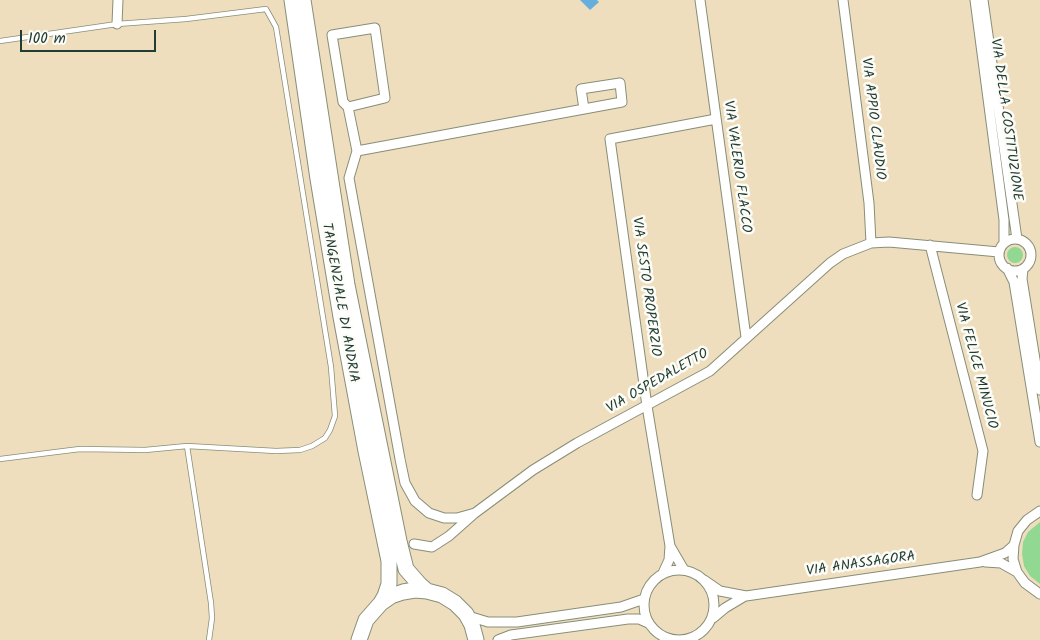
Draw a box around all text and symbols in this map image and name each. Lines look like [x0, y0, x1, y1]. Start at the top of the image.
scale bar [22, 20, 159, 52]
text: 100 m [28, 27, 66, 51]
street label: VIA DELLA COSTITUZIONE [985, 38, 1025, 202]
street label: VIA APPIO CLAUDIO [856, 57, 888, 181]
street label: VIA VALERIO FLACCO [718, 100, 754, 234]
street label: VIA SESTO PROPERZIO [627, 216, 663, 358]
street label: TANGENZIALE DI ANDRIA [317, 222, 361, 384]
street label: VIA FELICE MINUCIO [950, 301, 1000, 431]
street label: VIA OSPEDALETTO [604, 346, 712, 418]
street label: VIA ANASSAGORA [806, 549, 916, 581]

